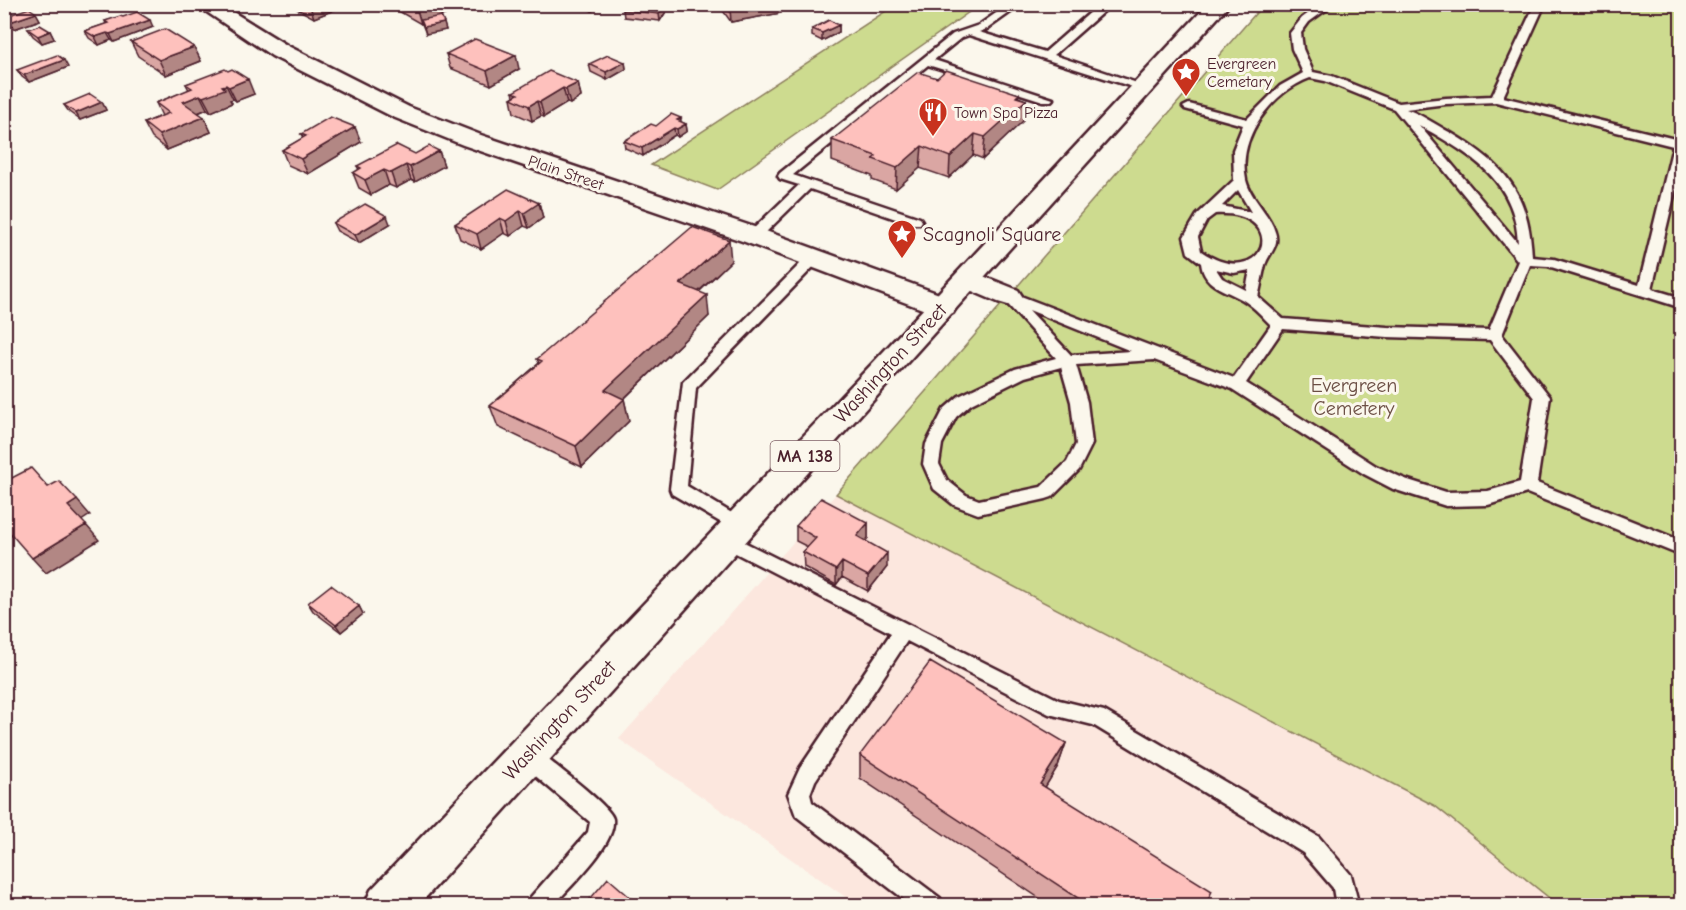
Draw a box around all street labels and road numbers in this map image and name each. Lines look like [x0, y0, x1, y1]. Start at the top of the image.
street label: Plain Street [526, 152, 606, 194]
street label: Washington Street [829, 298, 953, 428]
road number: MA 138 [770, 441, 840, 471]
street label: Washington Street [498, 655, 622, 785]

